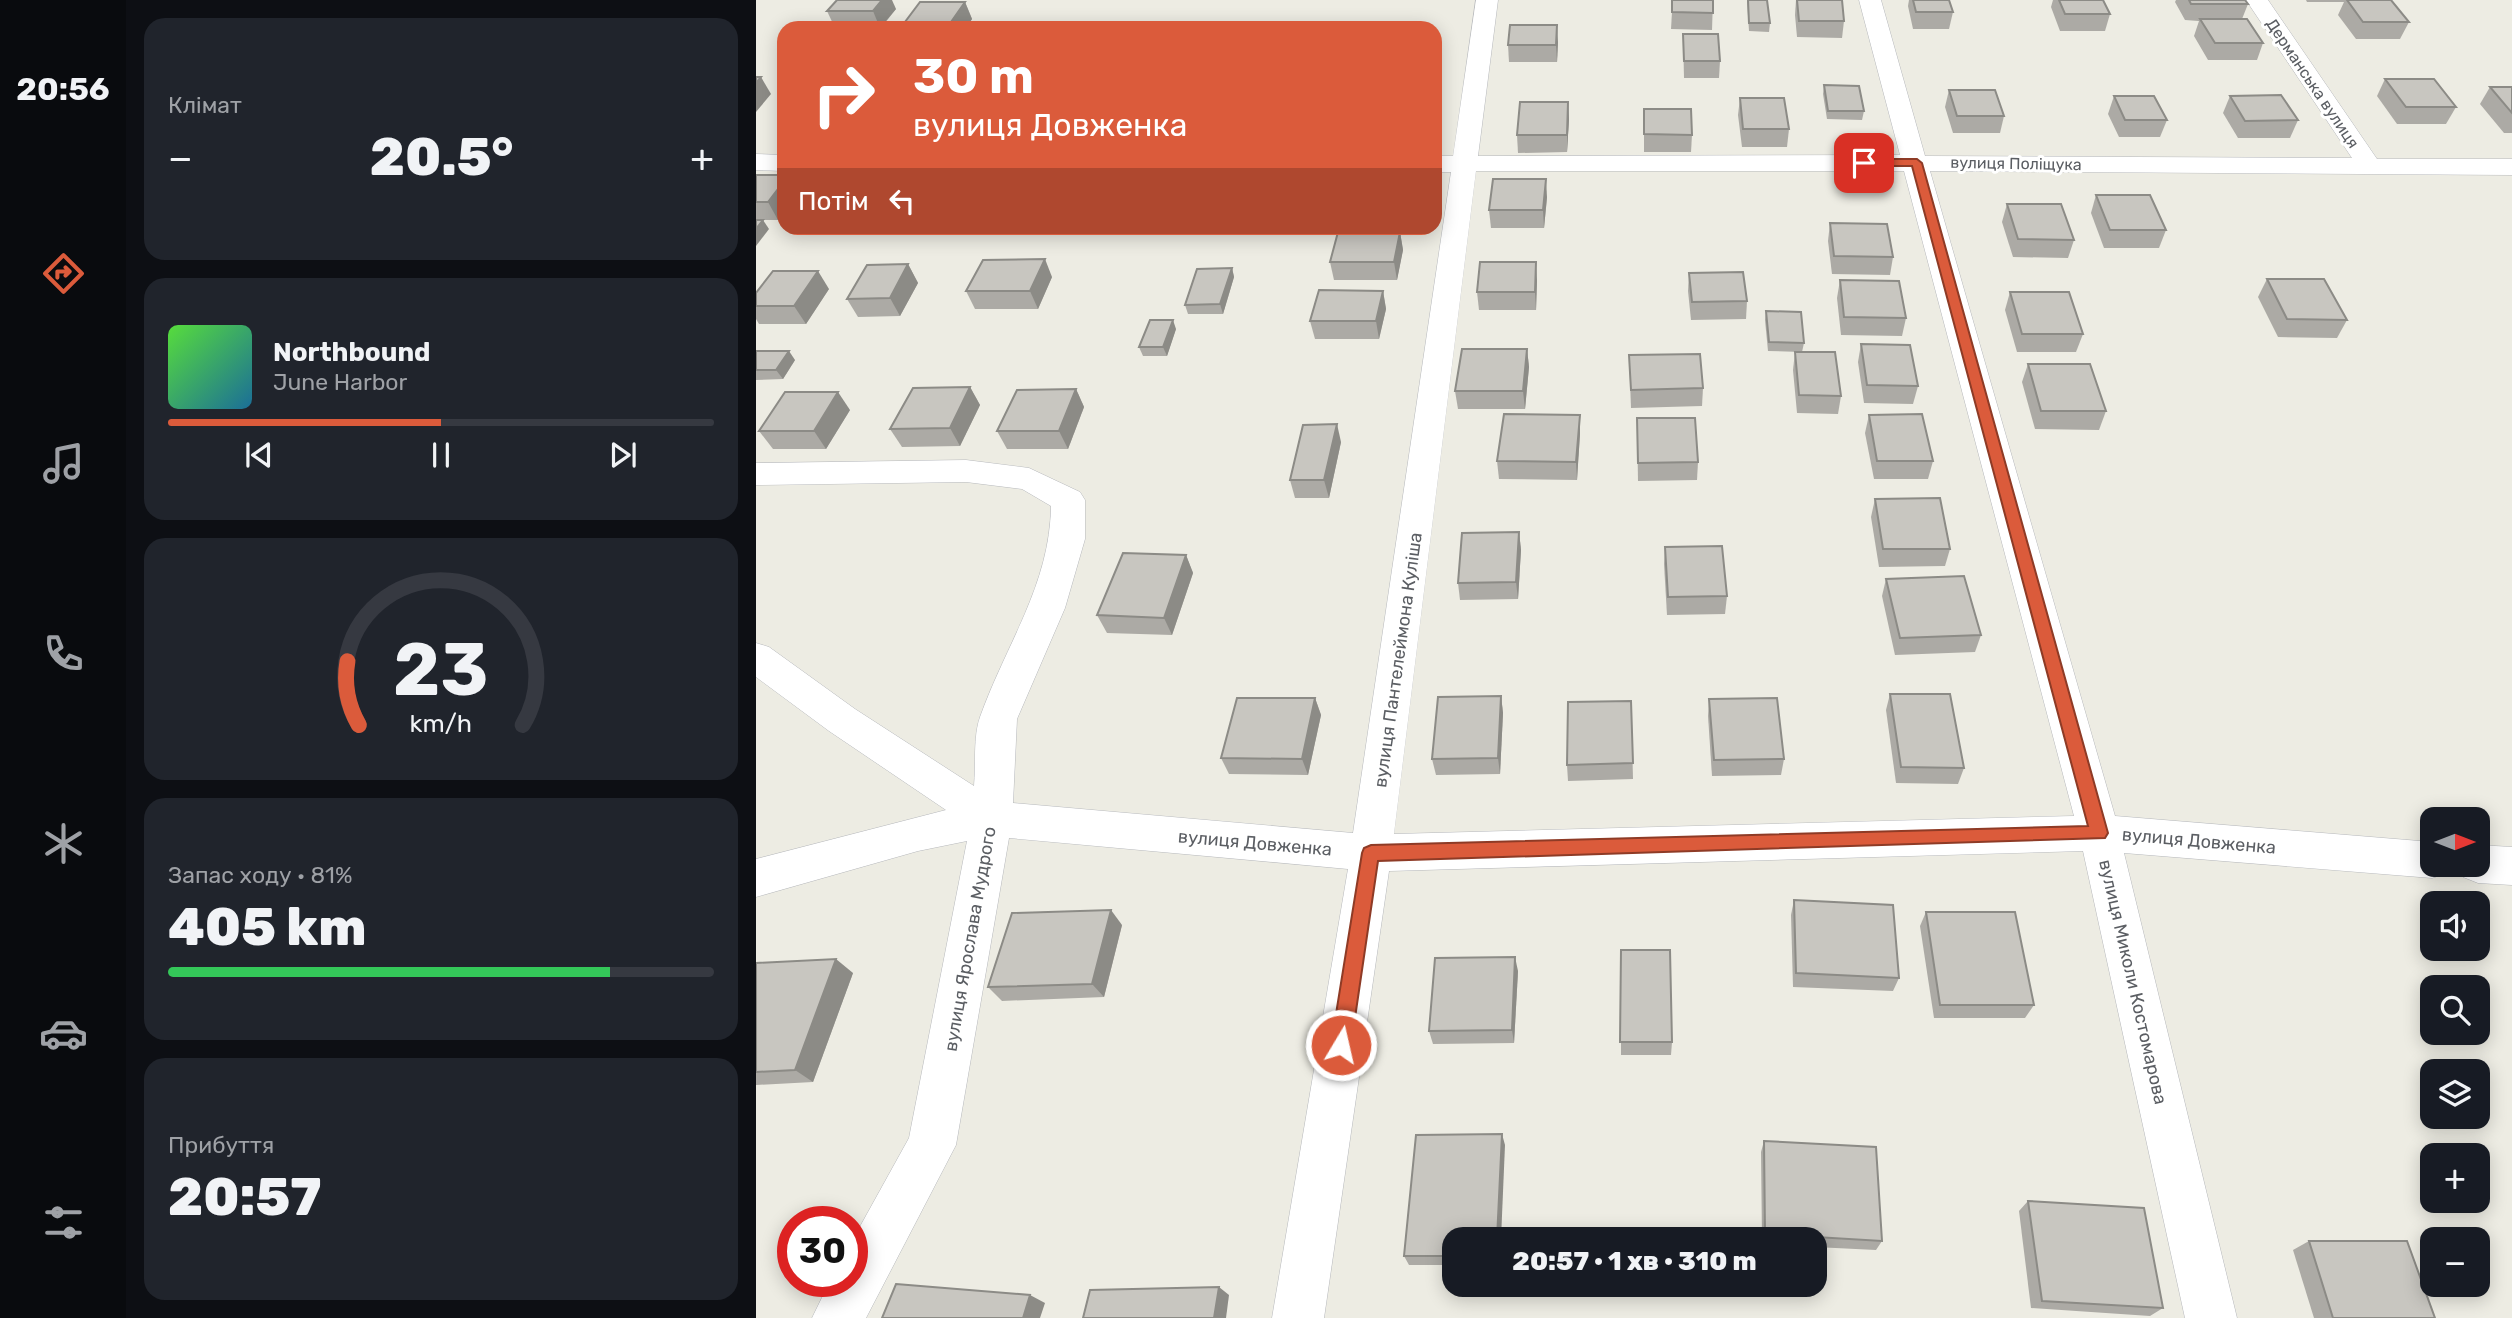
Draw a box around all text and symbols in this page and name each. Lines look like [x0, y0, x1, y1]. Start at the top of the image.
street label: Дерманська вулиця [2262, 15, 2363, 152]
text: 30 m [913, 47, 1034, 105]
icon: right [798, 49, 889, 140]
text: 20:56 [16, 70, 110, 108]
text: Клімат [168, 91, 242, 119]
text: вулиця Довженка [913, 106, 1187, 144]
text: 20.5° [370, 126, 513, 188]
pin [1834, 133, 1894, 193]
text: − [168, 135, 193, 181]
text: + [690, 135, 714, 181]
icon: arrive [1845, 144, 1883, 182]
street label: вулиця Поліщука [1950, 153, 2082, 174]
icon: left [883, 182, 921, 220]
text: Потім [798, 186, 869, 217]
icon: directions [39, 249, 88, 298]
text: Northbound [273, 337, 431, 368]
text: June Harbor [273, 368, 407, 396]
icon: previous [240, 436, 278, 474]
icon: pause [422, 436, 460, 474]
icon: next [604, 436, 642, 474]
icon: music [39, 439, 88, 488]
street label: вулиця Пантелеймона Куліша [1369, 531, 1427, 789]
text: 23 [393, 627, 489, 713]
icon: phone [39, 629, 88, 678]
text: km/h [410, 709, 472, 738]
north arrow [2420, 807, 2490, 877]
map controls [2420, 807, 2490, 1297]
icon: climate [39, 819, 88, 868]
street label: вулиця Довженка [2121, 823, 2277, 859]
street label: вулиця Ярослава Мудрого [939, 825, 1001, 1053]
street label: вулиця Довженка [1177, 825, 1333, 861]
street label: вулиця Миколи Костомарова [2094, 857, 2172, 1107]
text: Запас ходу · 81% [168, 861, 352, 889]
button: sound [2420, 891, 2490, 961]
text: 405 km [168, 896, 366, 958]
button: search [2420, 975, 2490, 1045]
position arrow [1304, 1008, 1378, 1082]
icon: car [39, 1009, 88, 1058]
button: layers [2420, 1059, 2490, 1129]
text: Прибуття [168, 1131, 274, 1159]
button: + [2420, 1143, 2490, 1213]
text: 20:57 [168, 1166, 321, 1228]
icon: filters [39, 1198, 88, 1247]
speed limit sign: 30 [777, 1206, 868, 1297]
button: − [2420, 1227, 2490, 1297]
text: 20:57 · 1 хв · 310 m [1512, 1246, 1757, 1277]

